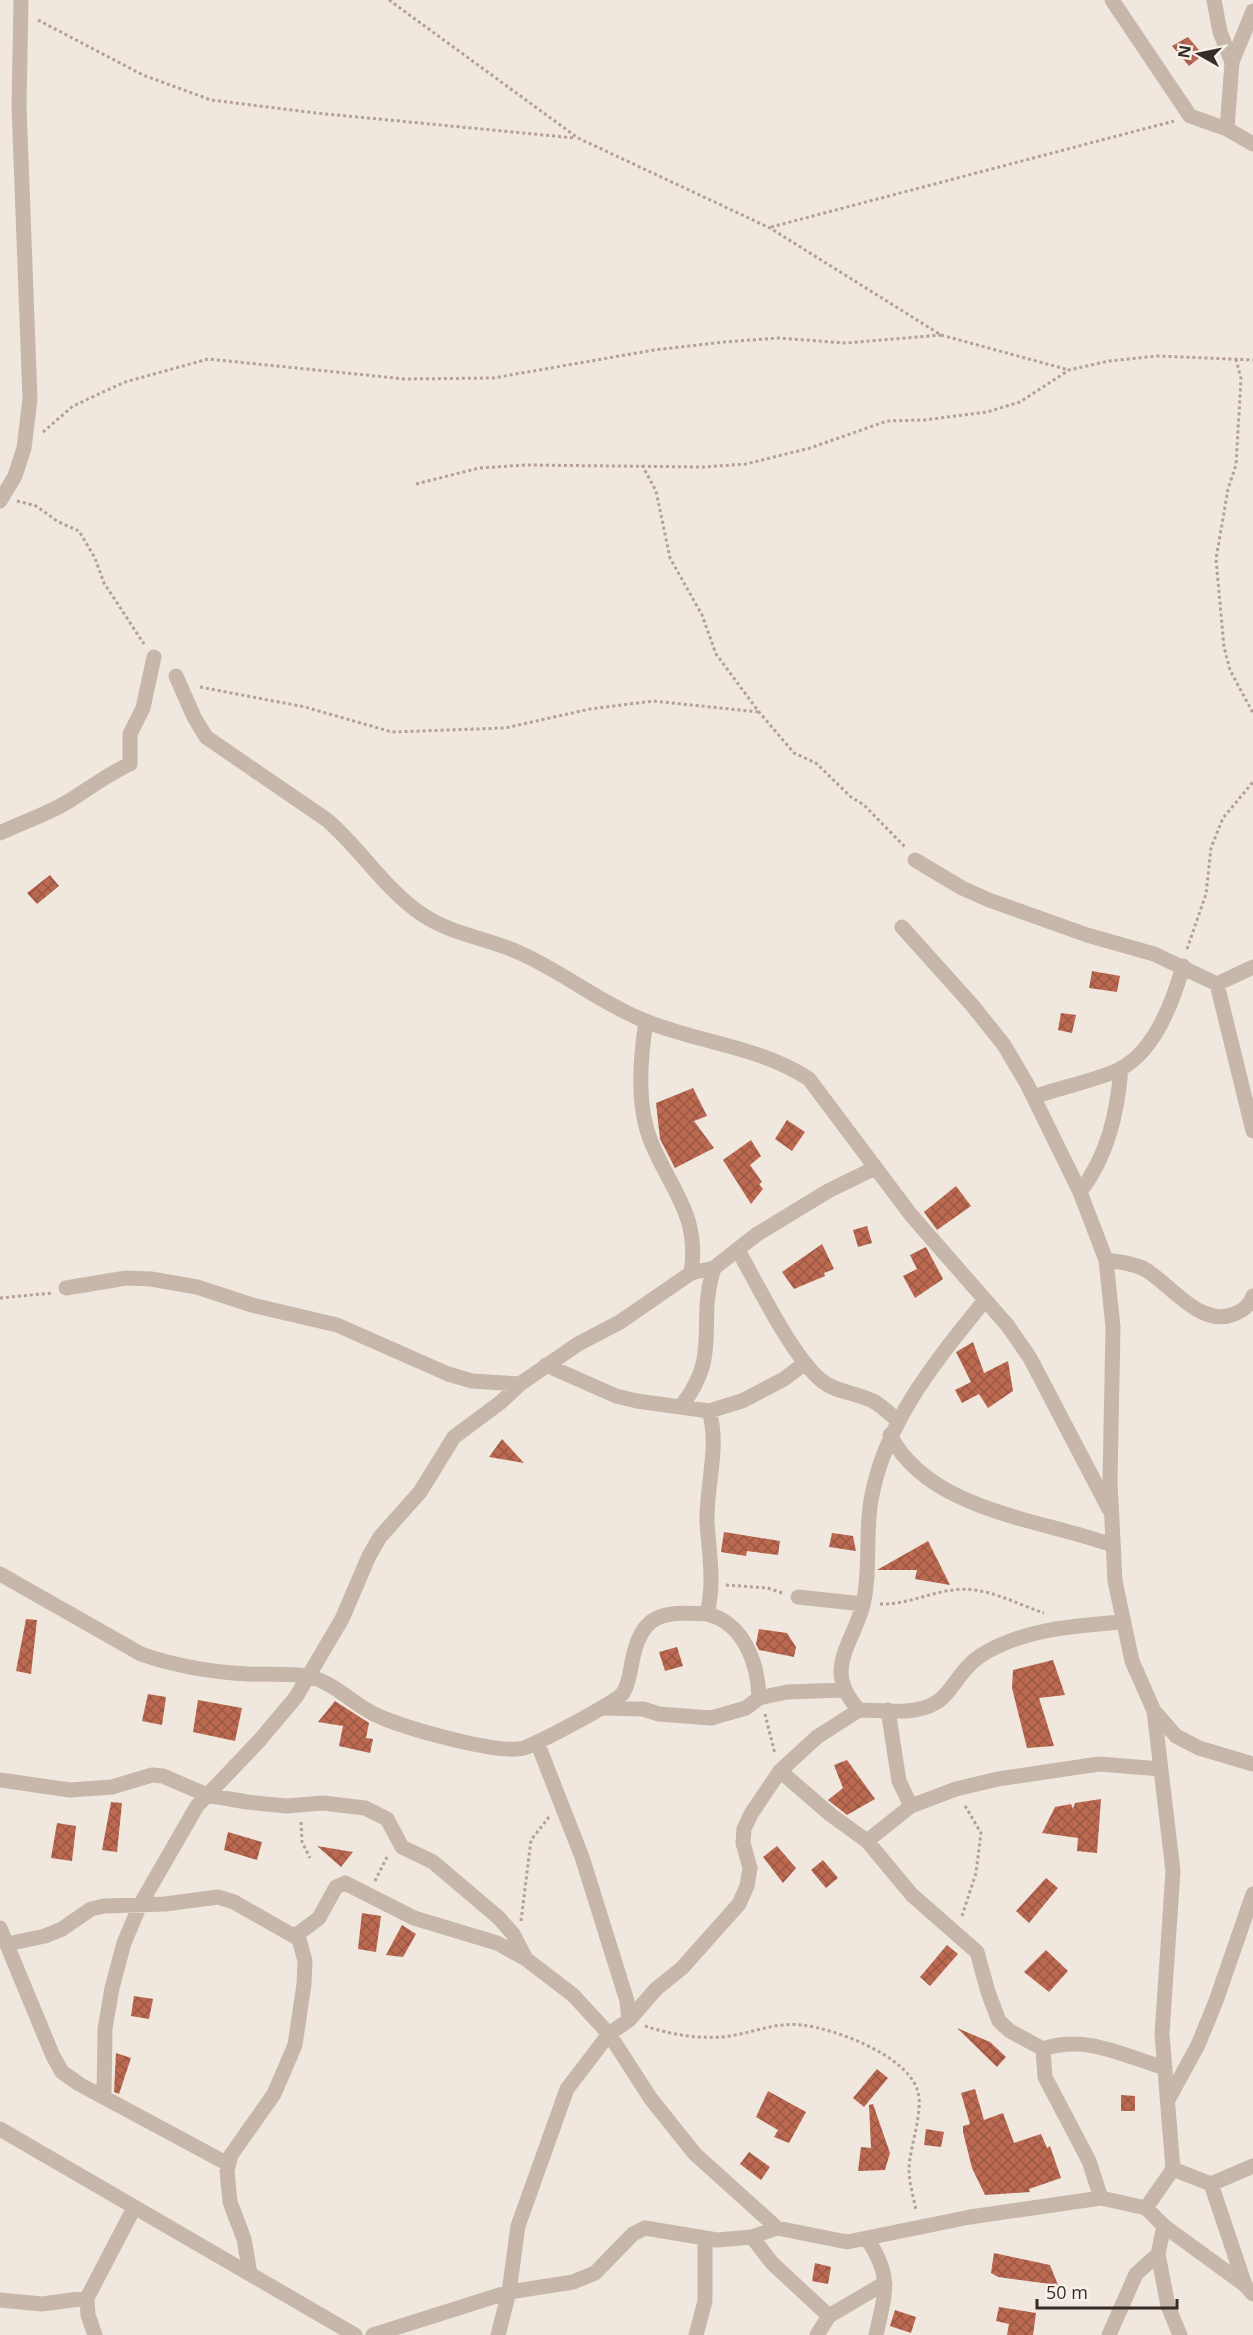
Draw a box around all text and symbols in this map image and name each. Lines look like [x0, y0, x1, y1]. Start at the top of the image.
north arrow [1169, 24, 1229, 84]
text: N [1172, 44, 1196, 60]
scale bar [1037, 2272, 1176, 2310]
text: 50 m [1046, 2280, 1088, 2304]

